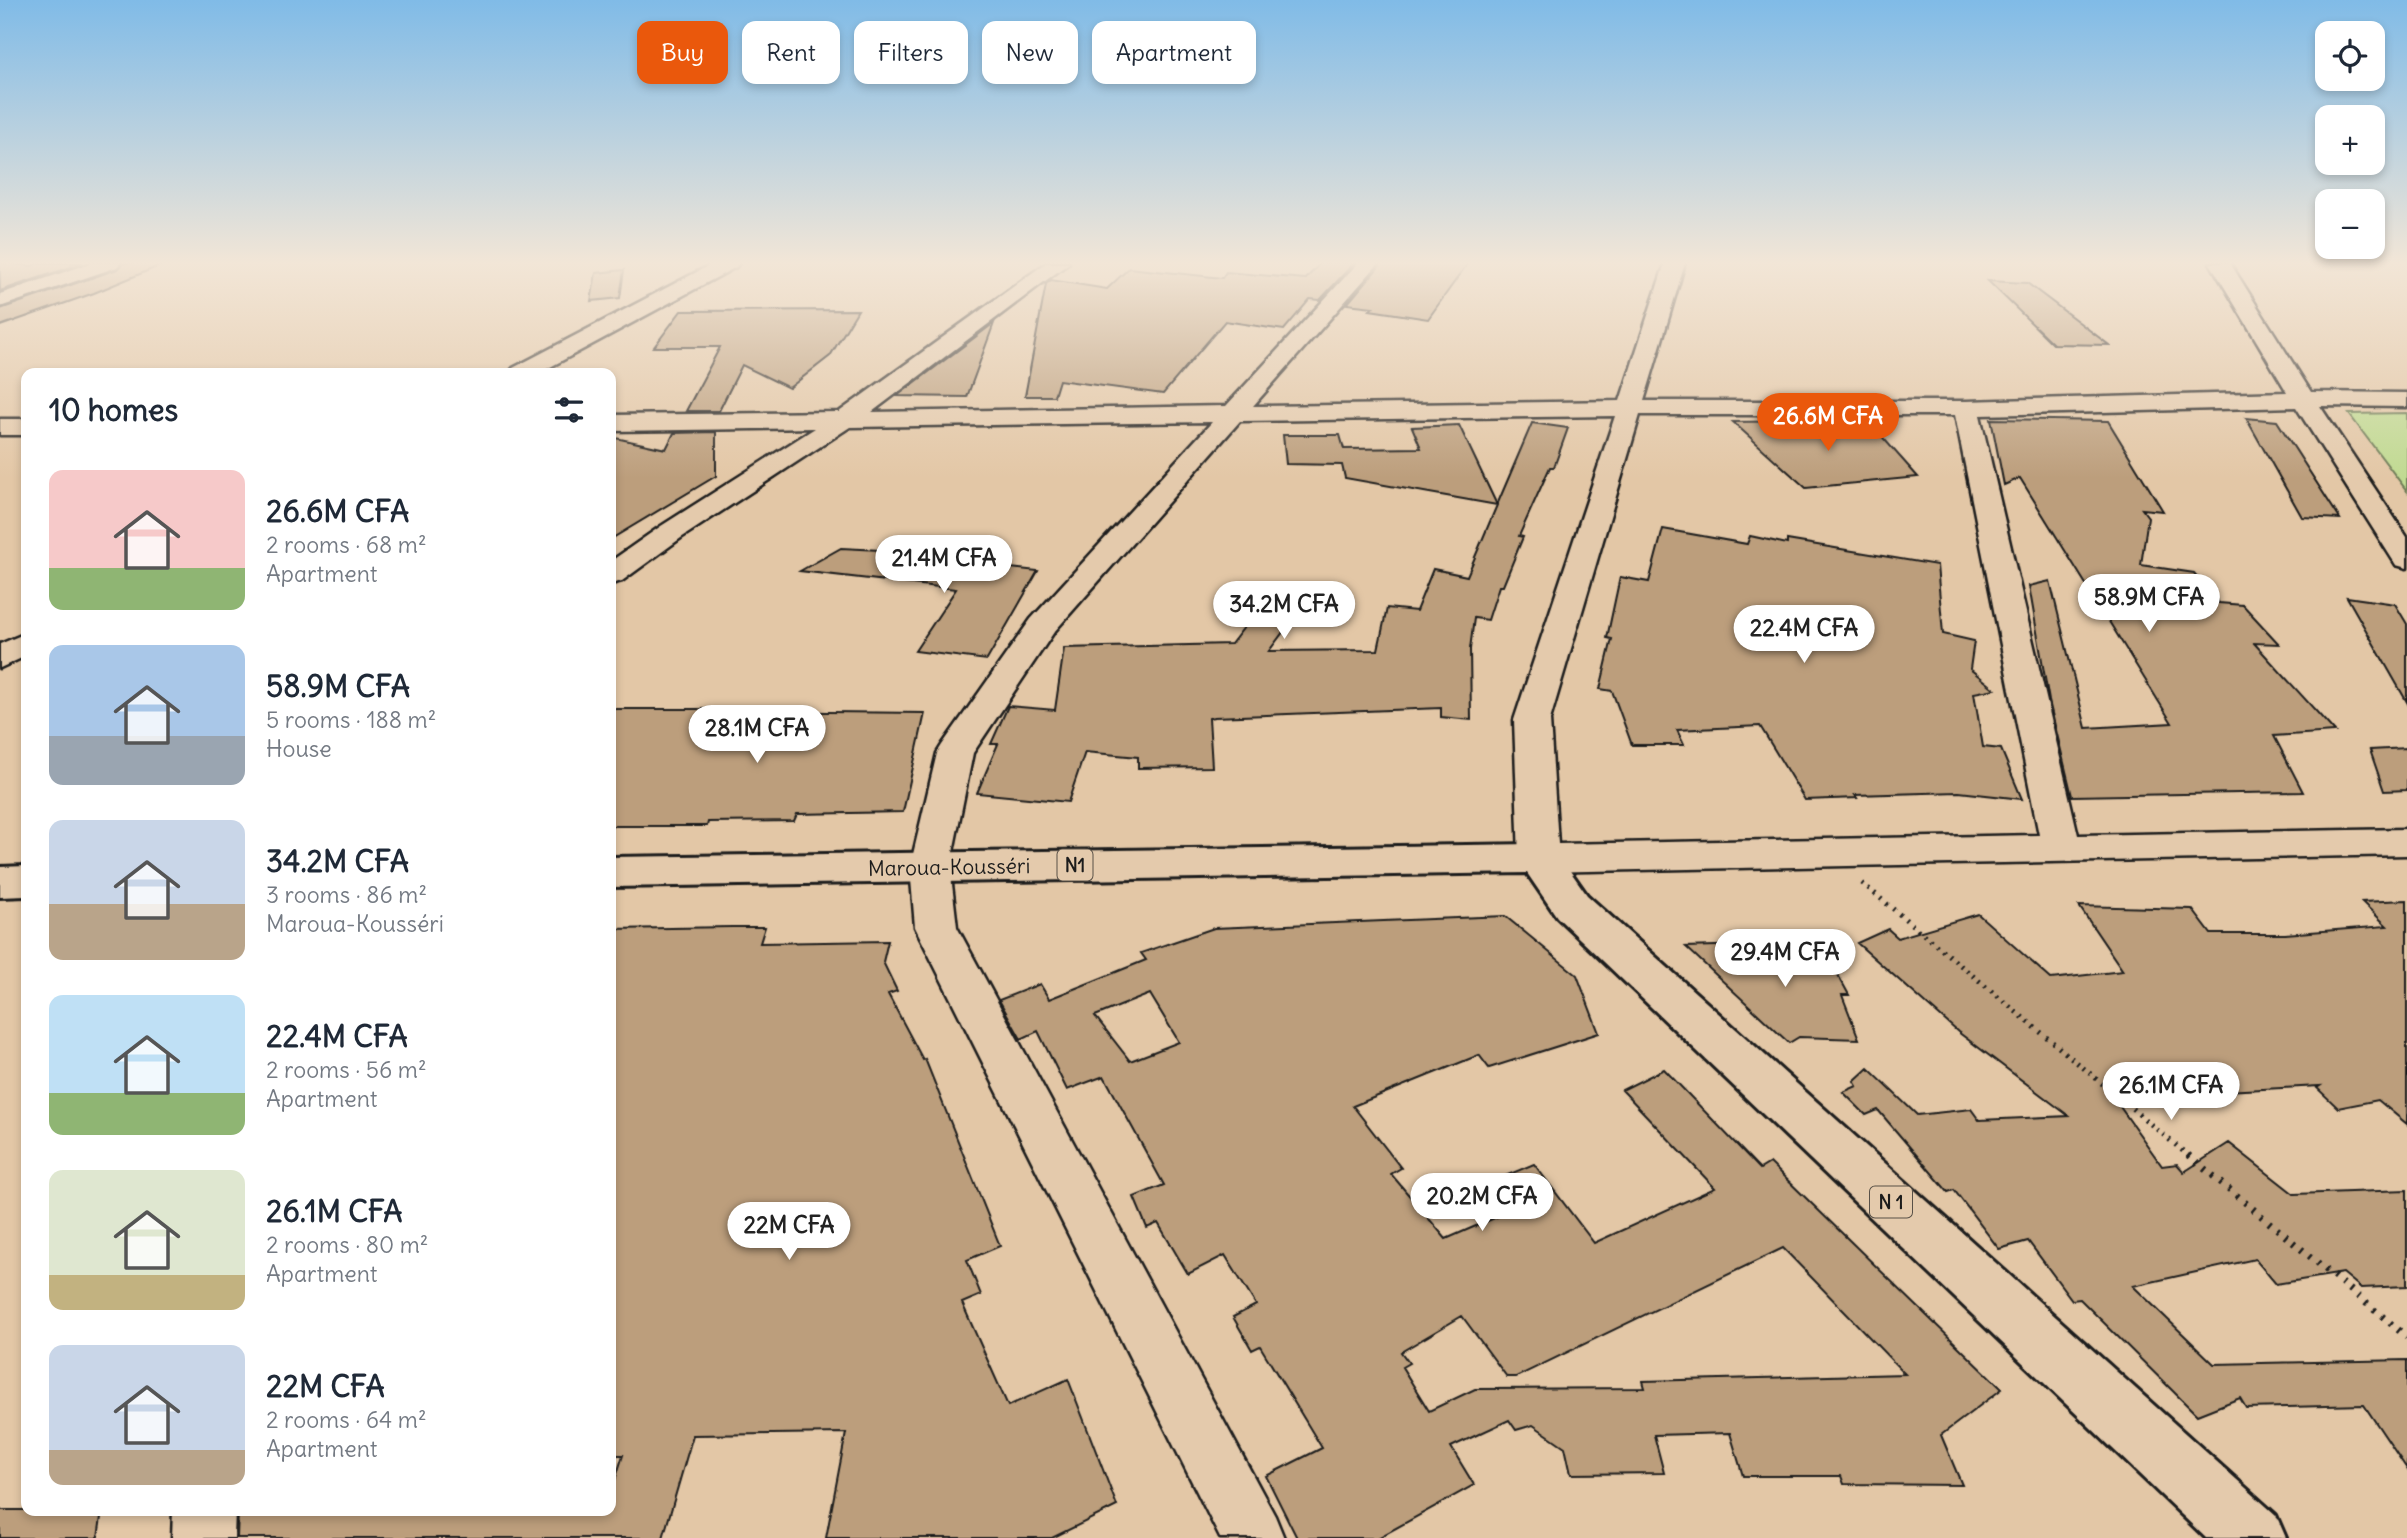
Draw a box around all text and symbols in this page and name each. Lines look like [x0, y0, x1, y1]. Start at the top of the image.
chip: Buy [637, 21, 728, 84]
chip: Rent [742, 21, 840, 84]
chip: Filters [854, 21, 968, 84]
chip: New [982, 21, 1078, 84]
chip: Apartment [1092, 21, 1256, 84]
map controls [2315, 21, 2385, 259]
button: locate [2315, 21, 2385, 91]
button: + [2315, 105, 2385, 175]
button: − [2315, 189, 2385, 259]
text: 10 homes [49, 391, 178, 429]
icon: filters [550, 391, 588, 429]
pin: 26.6M CFA [1748, 393, 1908, 453]
text: 26.6M CFA [1773, 401, 1883, 430]
text: 26.6M CFA [266, 492, 409, 530]
icon: home [105, 498, 189, 582]
text: 2 rooms · 68 m² [266, 530, 427, 559]
pin: 21.4M CFA [864, 536, 1024, 595]
text: 21.4M CFA [891, 543, 997, 572]
text: Apartment [266, 559, 378, 588]
pin: 58.9M CFA [2069, 574, 2229, 634]
pin: 34.2M CFA [1204, 582, 1364, 641]
text: 58.9M CFA [2094, 582, 2204, 611]
text: 34.2M CFA [1229, 589, 1339, 618]
pin: 22.4M CFA [1724, 606, 1884, 665]
text: 22.4M CFA [1750, 613, 1858, 642]
text: 58.9M CFA [266, 667, 410, 705]
icon: home [105, 673, 189, 757]
text: 5 rooms · 188 m² [266, 705, 436, 734]
pin: 28.1M CFA [677, 706, 837, 765]
text: 28.1M CFA [705, 713, 809, 742]
text: House [266, 734, 332, 763]
text: 34.2M CFA [266, 842, 409, 880]
icon: home [105, 848, 189, 932]
road number: N1 [1058, 850, 1092, 880]
street label: Maroua-Kousséri [868, 852, 1030, 882]
text: 3 rooms · 86 m² [266, 880, 427, 909]
text: Maroua-Kousséri [266, 909, 444, 938]
pin: 29.4M CFA [1705, 930, 1865, 989]
text: 29.4M CFA [1731, 937, 1839, 966]
text: 22.4M CFA [266, 1017, 408, 1055]
icon: home [105, 1023, 189, 1107]
text: 2 rooms · 56 m² [266, 1055, 427, 1084]
pin: 26.1M CFA [2091, 1062, 2251, 1122]
text: 26.1M CFA [2119, 1070, 2223, 1099]
text: Apartment [266, 1084, 378, 1113]
pin: 20.2M CFA [1402, 1174, 1562, 1233]
text: 20.2M CFA [1427, 1181, 1538, 1210]
road number: N 1 [1870, 1186, 1912, 1218]
text: 26.1M CFA [266, 1192, 403, 1230]
icon: home [105, 1198, 189, 1282]
pin: 22M CFA [724, 1202, 854, 1262]
text: 22M CFA [743, 1210, 835, 1239]
text: 2 rooms · 80 m² [266, 1230, 428, 1259]
text: Apartment [266, 1259, 378, 1288]
text: 22M CFA [266, 1367, 385, 1405]
icon: home [105, 1373, 189, 1457]
text: 2 rooms · 64 m² [266, 1405, 427, 1434]
text: Apartment [266, 1434, 378, 1463]

